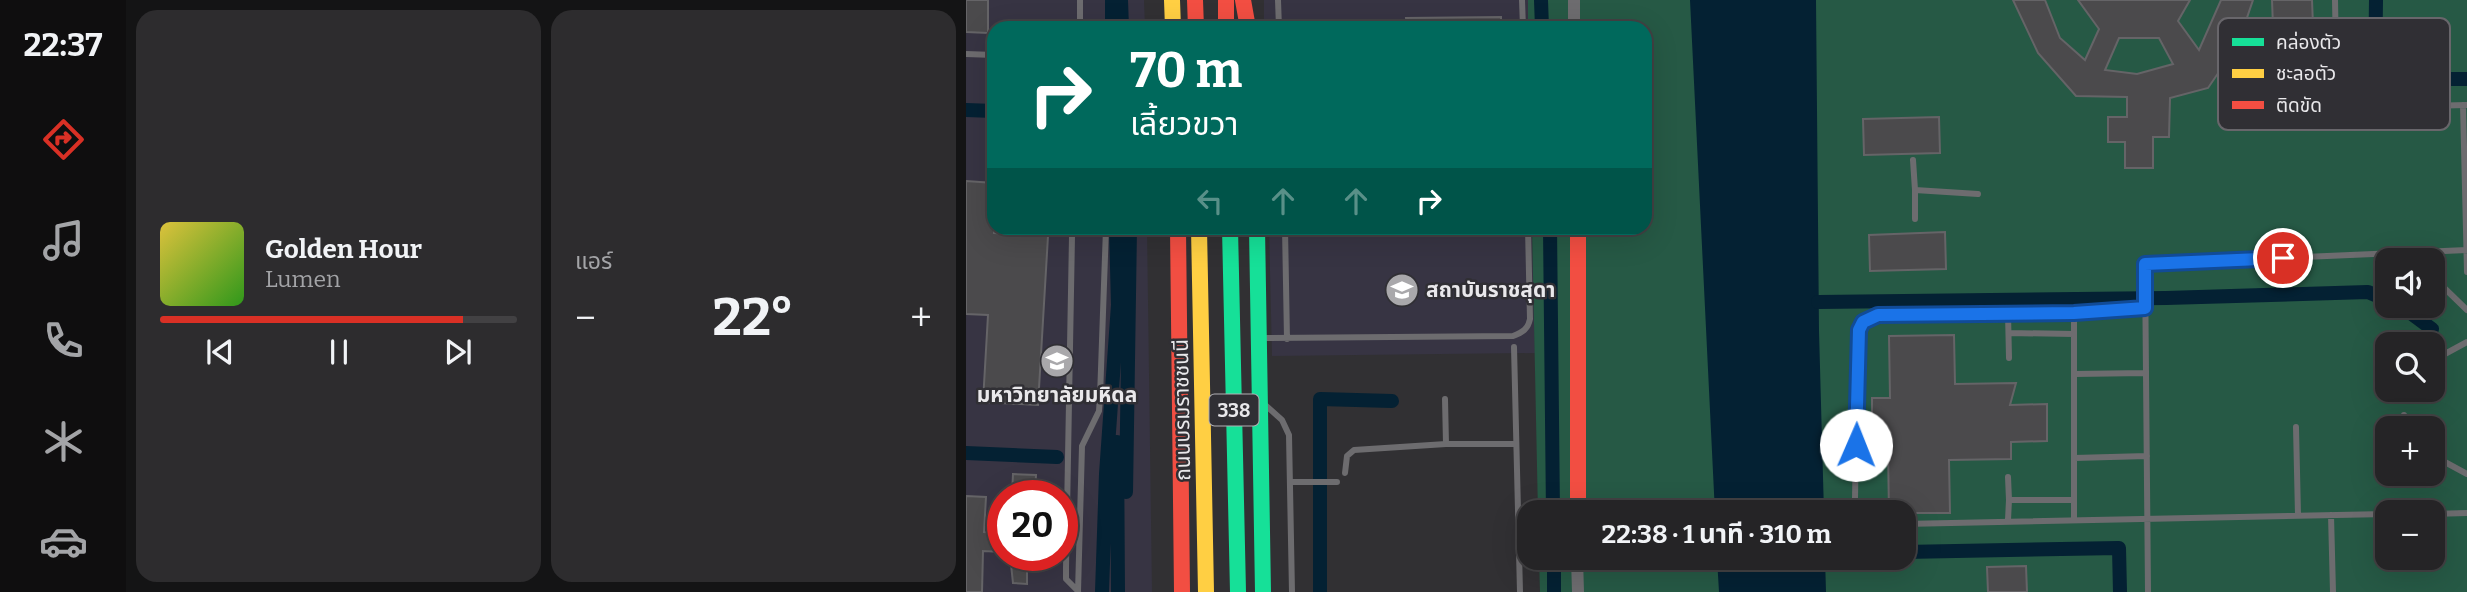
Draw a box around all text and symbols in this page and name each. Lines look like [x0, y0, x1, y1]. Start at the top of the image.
legend [2218, 18, 2450, 130]
text: 22:37 [23, 26, 103, 64]
text: คล่องตัว [2276, 31, 2341, 54]
text: 70 m [1130, 41, 1242, 100]
icon: right [1015, 49, 1106, 140]
text: ชะลอตัว [2276, 62, 2336, 85]
text: ติดขัด [2276, 94, 2322, 117]
text: เลี้ยวขวา [1130, 105, 1238, 143]
icon: directions [39, 115, 88, 164]
icon: left [1191, 182, 1229, 220]
icon: ahead [1264, 182, 1302, 220]
icon: ahead [1337, 182, 1375, 220]
icon: right [1410, 182, 1448, 220]
icon: music [39, 216, 88, 265]
pin [2253, 228, 2313, 288]
text: Golden Hour [265, 234, 422, 265]
icon: arrive [2264, 239, 2302, 277]
text: แอร์ [575, 247, 612, 275]
map controls [2375, 248, 2445, 570]
button: sound [2375, 248, 2445, 318]
text: Lumen [265, 265, 341, 293]
school or university icon: สถาบันราชสุดา [1383, 271, 1421, 309]
place label: สถาบันราชสุดา [1426, 277, 1555, 303]
text: 22° [712, 286, 794, 349]
text: − [575, 295, 596, 341]
text: + [910, 295, 932, 341]
icon: phone [39, 316, 88, 365]
button: search [2375, 332, 2445, 402]
icon: previous [201, 333, 239, 371]
icon: pause [320, 333, 358, 371]
icon: next [439, 333, 477, 371]
street label: ถนนบรมราชชนนี [1168, 339, 1196, 481]
school or university icon: มหาวิทยาลัยมหิดล [1038, 342, 1076, 380]
place label: มหาวิทยาลัยมหิดล [977, 382, 1137, 408]
road number: 338 [1210, 394, 1258, 426]
position arrow [1819, 408, 1893, 482]
button: + [2375, 416, 2445, 486]
icon: climate [39, 417, 88, 466]
speed limit sign: 20 [987, 480, 1078, 571]
button: − [2375, 500, 2445, 570]
icon: car [39, 517, 88, 566]
text: 22:38 · 1 นาที · 310 m [1602, 519, 1831, 550]

